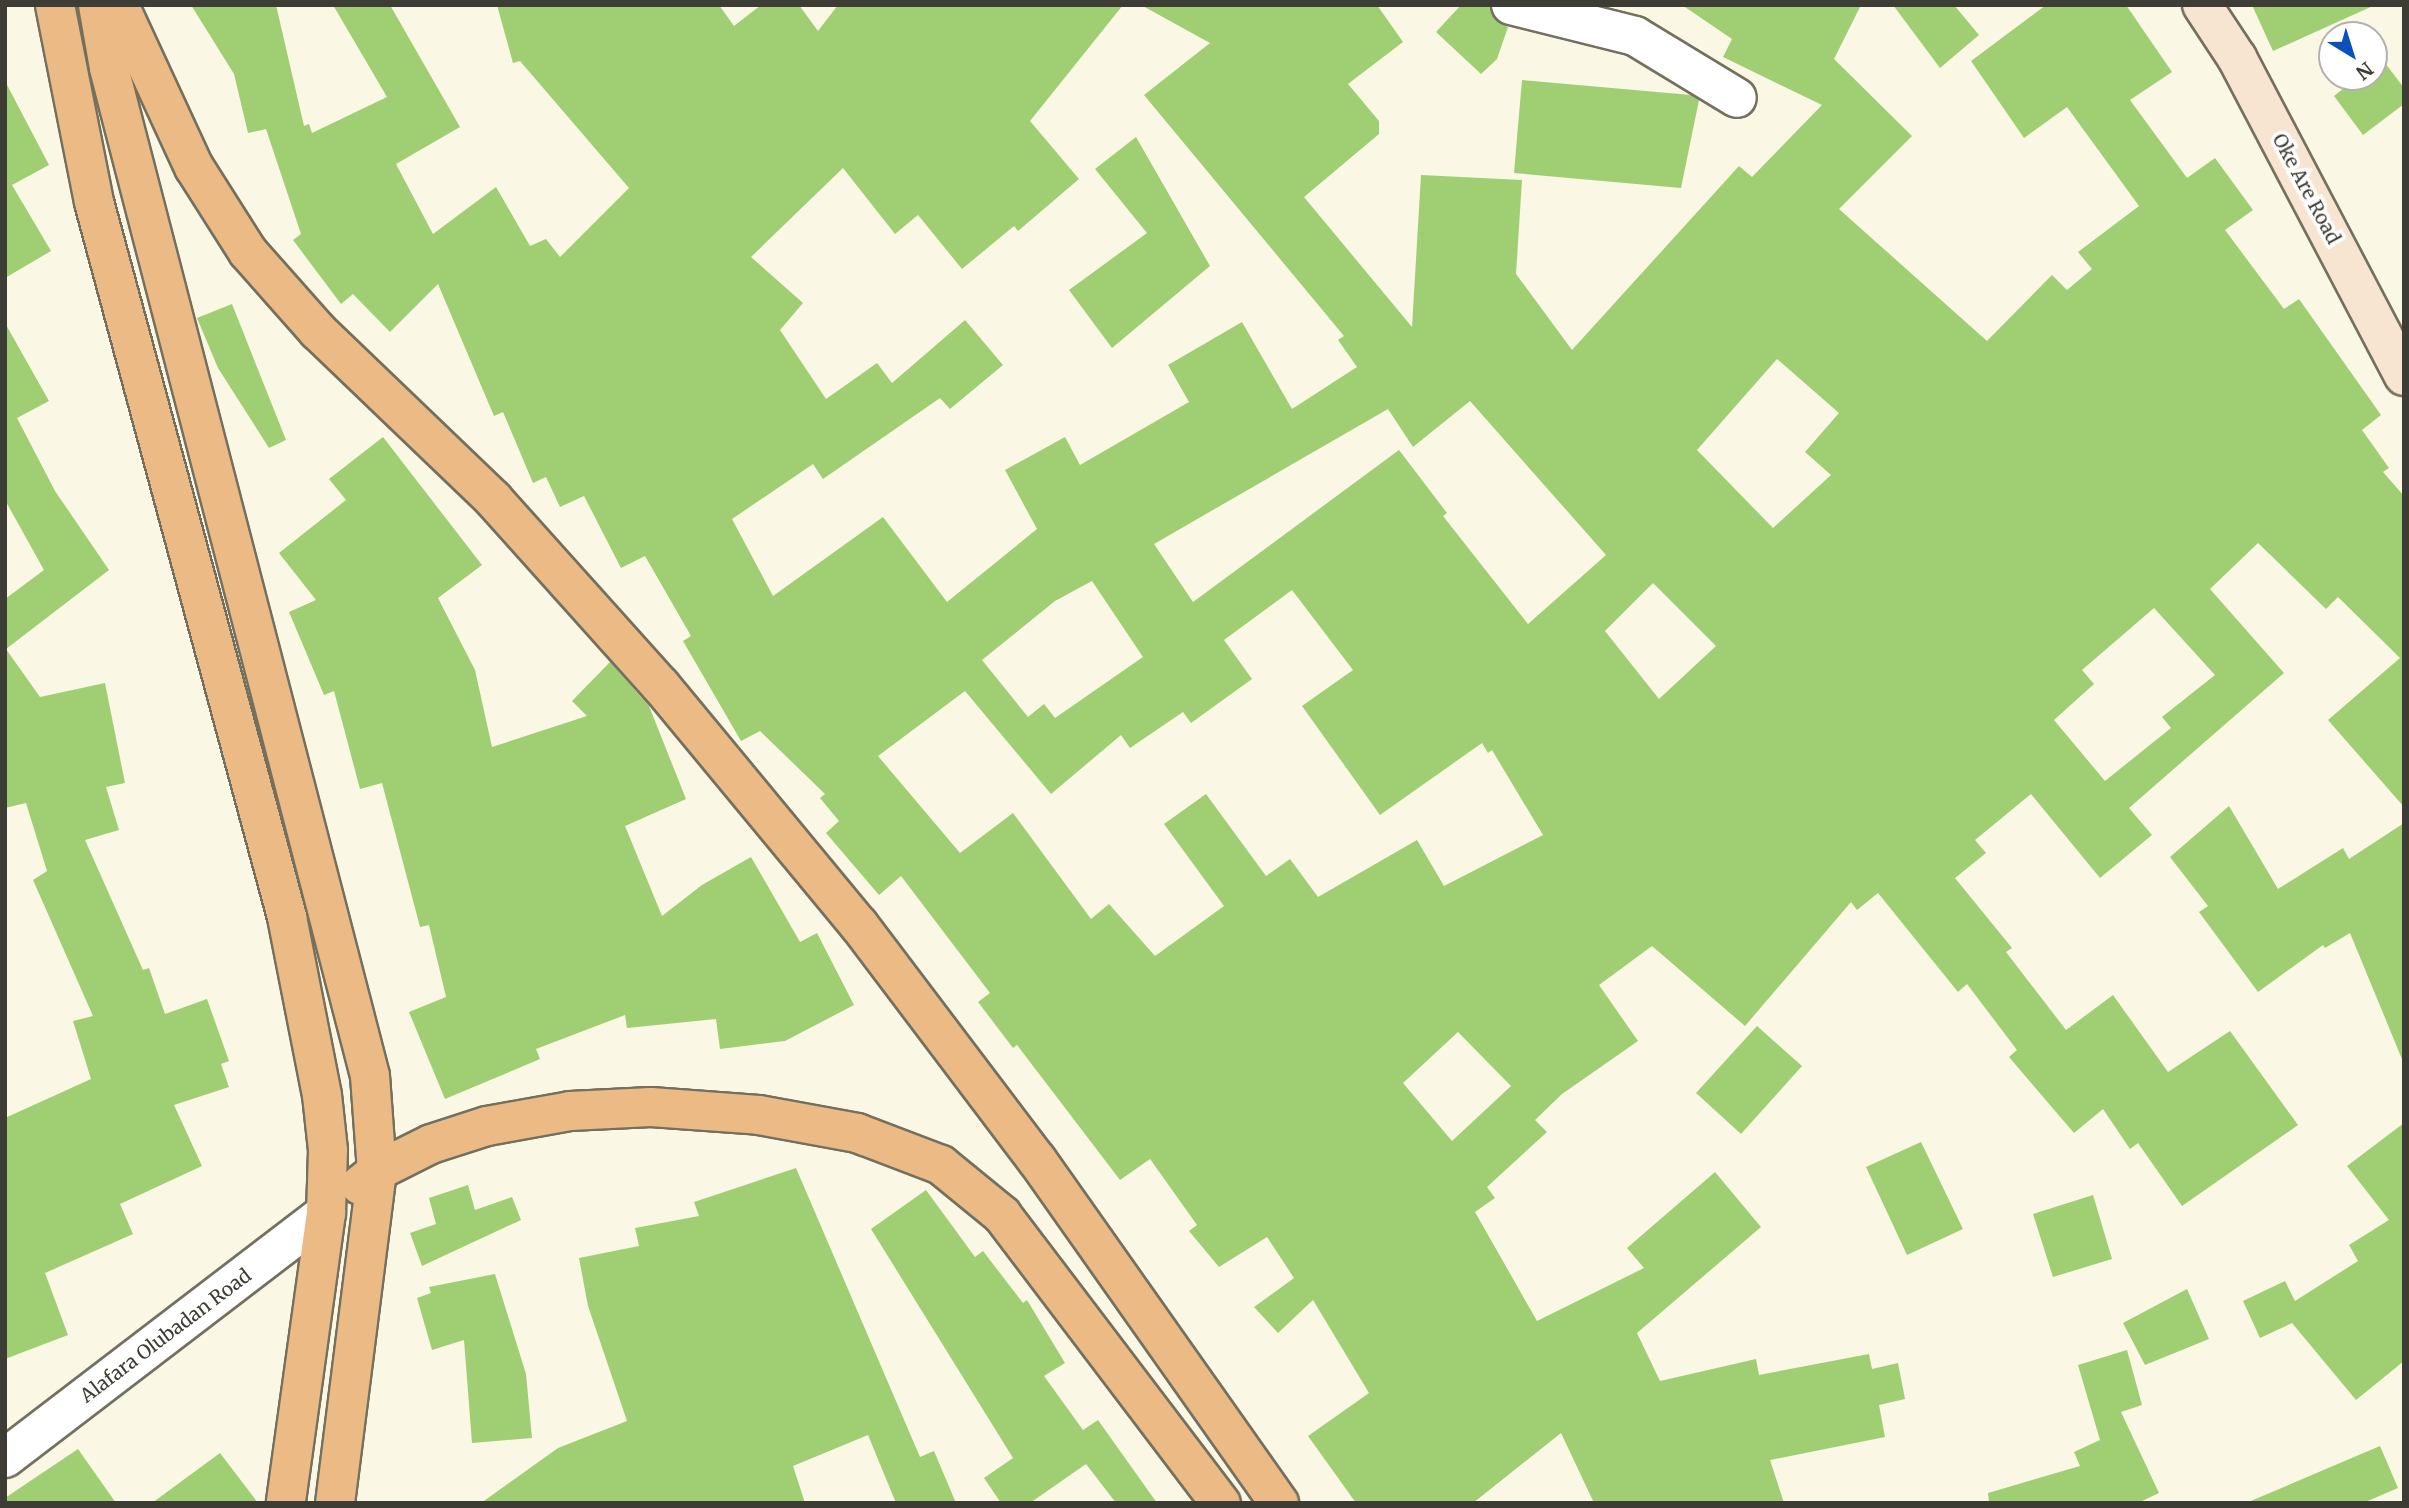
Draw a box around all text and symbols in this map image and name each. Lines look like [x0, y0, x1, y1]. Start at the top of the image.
north arrow [2318, 21, 2388, 91]
text: N [2351, 57, 2378, 85]
street label: Oke Are Road [2267, 130, 2345, 248]
street label: Alafara Olubadan Road [76, 1264, 256, 1408]

